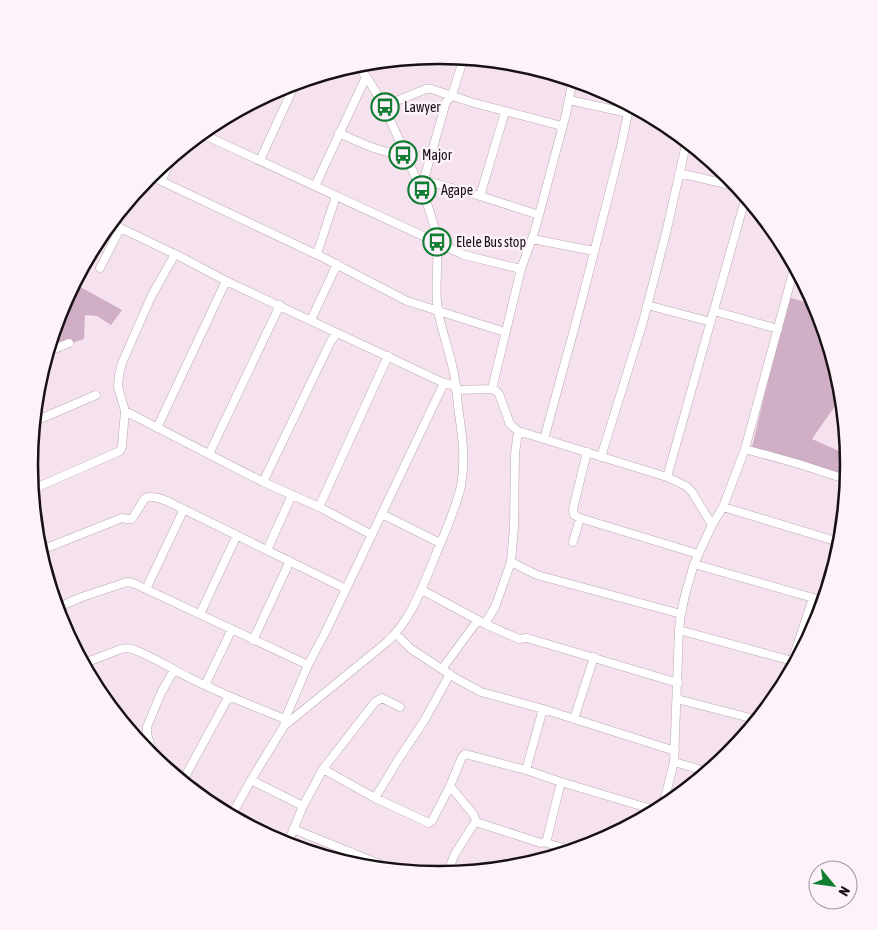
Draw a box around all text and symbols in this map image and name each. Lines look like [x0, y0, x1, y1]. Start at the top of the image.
bus stop icon: Lawyer [370, 92, 400, 122]
place label: Lawyer [404, 99, 441, 115]
bus stop icon: Major [388, 140, 418, 170]
place label: Major [422, 147, 453, 163]
bus stop icon: Agape [407, 175, 437, 205]
place label: Agape [441, 182, 473, 198]
bus stop icon: Elele Bus stop [422, 227, 452, 257]
place label: Elele Bus stop [456, 234, 526, 250]
north arrow [808, 860, 858, 910]
text: N [835, 884, 853, 899]

